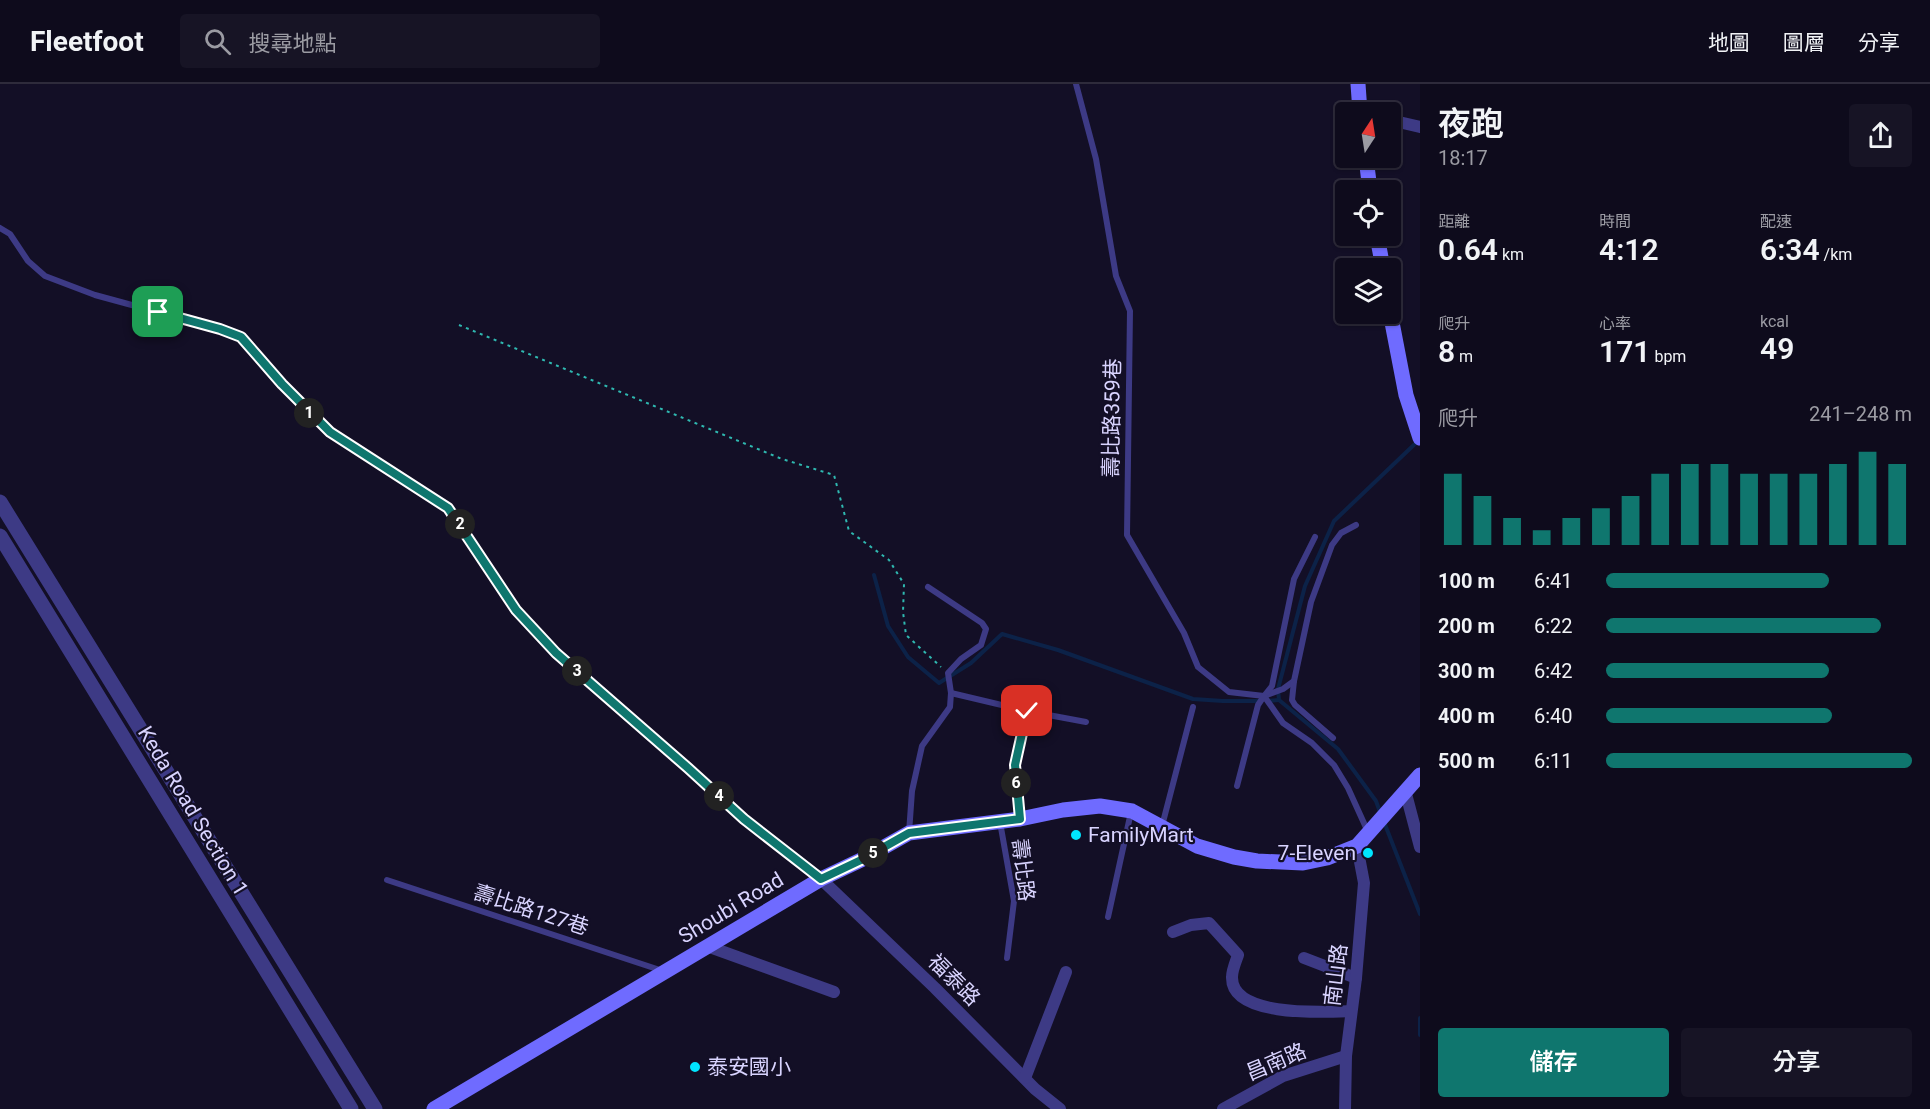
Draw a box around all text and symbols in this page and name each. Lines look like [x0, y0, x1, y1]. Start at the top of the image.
search box [180, 14, 600, 68]
text: Fleetfoot [30, 25, 144, 58]
icon: search [201, 25, 234, 58]
text: 搜尋地點 [249, 31, 337, 56]
text: 地圖 [1708, 31, 1750, 55]
text: 圖層 [1783, 31, 1825, 55]
text: 分享 [1858, 31, 1900, 55]
north arrow [1335, 102, 1401, 168]
map controls [1335, 102, 1401, 324]
text: 夜跑 [1438, 104, 1504, 143]
button: share [1849, 104, 1912, 167]
text: 18:17 [1438, 146, 1488, 170]
button: locate [1335, 180, 1401, 246]
text: 距離 [1438, 212, 1470, 231]
text: 時間 [1599, 212, 1631, 231]
text: 配速 [1760, 212, 1792, 231]
text: 0.64 [1438, 232, 1498, 267]
text: 4:12 [1599, 232, 1659, 267]
text: 6:34 [1760, 232, 1820, 267]
text: km [1498, 245, 1524, 264]
text: /km [1820, 245, 1852, 264]
button: layers [1335, 258, 1401, 324]
pin [132, 286, 183, 337]
icon: arrive [141, 295, 174, 328]
text: kcal [1760, 312, 1789, 331]
text: 爬升 [1438, 314, 1470, 333]
text: 心率 [1599, 314, 1631, 333]
text: 49 [1760, 331, 1794, 366]
text: 8 [1438, 334, 1455, 369]
text: 171 [1599, 334, 1650, 369]
text: m [1455, 347, 1473, 366]
text: bpm [1650, 347, 1686, 366]
street label: 壽比路359巷 [1099, 358, 1125, 478]
pin: 1 [294, 398, 324, 428]
text: 241–248 m [1809, 402, 1912, 426]
text: 1 [304, 403, 314, 422]
text: 爬升 [1438, 406, 1478, 430]
pin: 2 [445, 509, 475, 539]
text: 2 [455, 514, 465, 533]
text: 100 m [1438, 569, 1495, 593]
text: 6:41 [1534, 569, 1573, 593]
text: 200 m [1438, 614, 1495, 638]
text: 6:22 [1534, 614, 1573, 638]
pin: 3 [562, 656, 592, 686]
text: 300 m [1438, 659, 1495, 683]
text: 6:42 [1534, 659, 1573, 683]
text: 3 [572, 661, 582, 680]
pin [1001, 685, 1052, 736]
icon: check [1010, 694, 1043, 727]
text: 400 m [1438, 704, 1495, 728]
text: 6:40 [1534, 704, 1573, 728]
street label: Keda Road Section 1 [133, 722, 253, 900]
text: 500 m [1438, 749, 1495, 773]
text: 6:11 [1534, 749, 1573, 773]
pin: 6 [1001, 768, 1031, 798]
text: 6 [1011, 773, 1021, 792]
pin: 4 [704, 781, 734, 811]
text: 4 [714, 786, 724, 805]
place label: FamilyMart [1088, 823, 1194, 847]
marker: FamilyMart [1069, 828, 1083, 842]
street label: 壽比路 [1007, 837, 1039, 903]
pin: 5 [858, 838, 888, 868]
place label: 7-Eleven [1278, 841, 1356, 865]
text: 5 [868, 843, 878, 862]
marker: 7-Eleven [1361, 846, 1375, 860]
street label: Shoubi Road [674, 867, 788, 949]
street label: 壽比路127巷 [471, 880, 591, 940]
street label: 南山路 [1320, 942, 1352, 1008]
street label: 福泰路 [923, 949, 985, 1011]
button: 儲存 [1438, 1028, 1669, 1097]
button: 分享 [1681, 1028, 1912, 1097]
street label: 昌南路 [1242, 1039, 1310, 1085]
place label: 泰安國小 [707, 1055, 791, 1079]
marker: 泰安國小 [688, 1060, 702, 1074]

